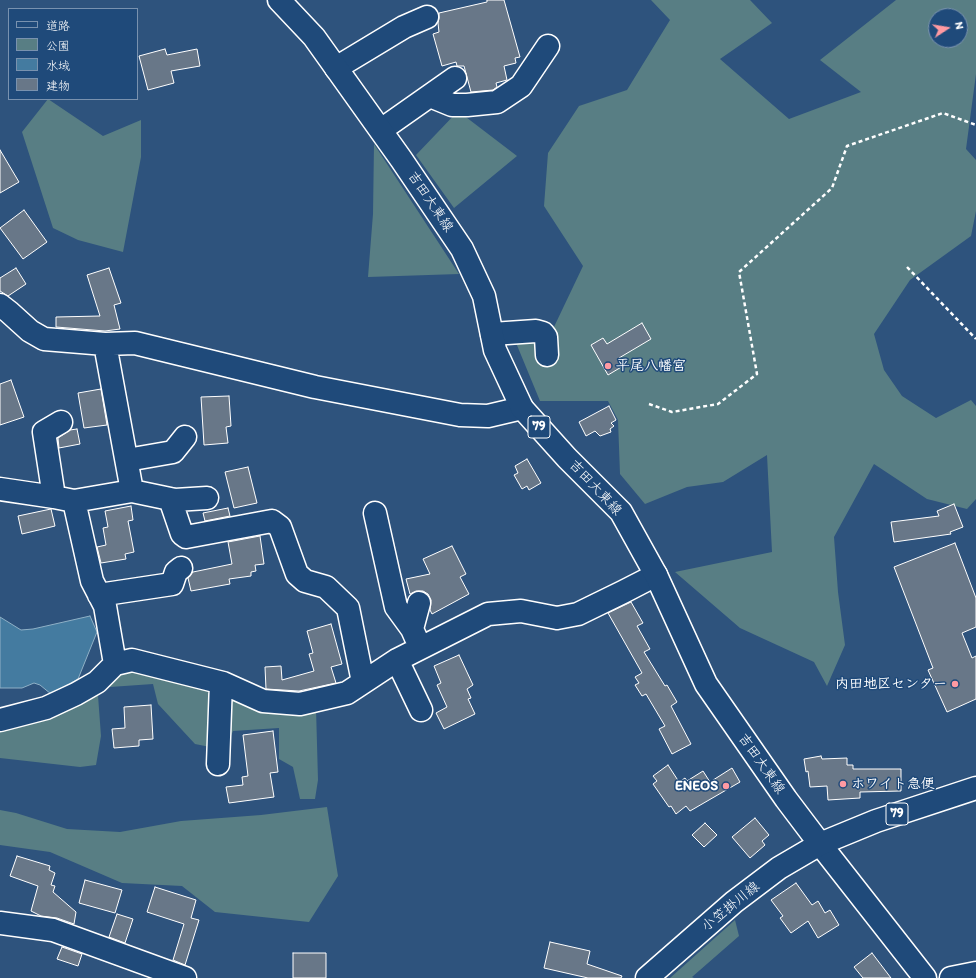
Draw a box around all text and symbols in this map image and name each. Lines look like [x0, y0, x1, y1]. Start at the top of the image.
legend [8, 8, 138, 100]
north arrow [928, 8, 968, 48]
text: 道路 [46, 19, 70, 33]
text: N [952, 21, 966, 31]
text: 公園 [46, 39, 70, 53]
text: 水域 [46, 59, 70, 73]
text: 建物 [46, 79, 70, 93]
street label: 吉田大東線 [403, 168, 457, 236]
place label: 平尾八幡宮 [616, 358, 686, 374]
marker: 平尾八幡宮 [603, 361, 613, 371]
road number: 79 [528, 416, 550, 438]
street label: 吉田大東線 [565, 457, 625, 519]
place label: 内田地区センター [835, 676, 947, 692]
marker: 内田地区センター [950, 679, 960, 689]
street label: 吉田大東線 [734, 731, 788, 797]
place label: ホワイト急便 [851, 776, 935, 792]
place label: ENEOS [675, 778, 718, 794]
marker: ホワイト急便 [838, 779, 848, 789]
marker: ENEOS [721, 781, 731, 791]
road number: 79 [886, 803, 908, 825]
street label: 小笠掛川線 [699, 878, 763, 936]

